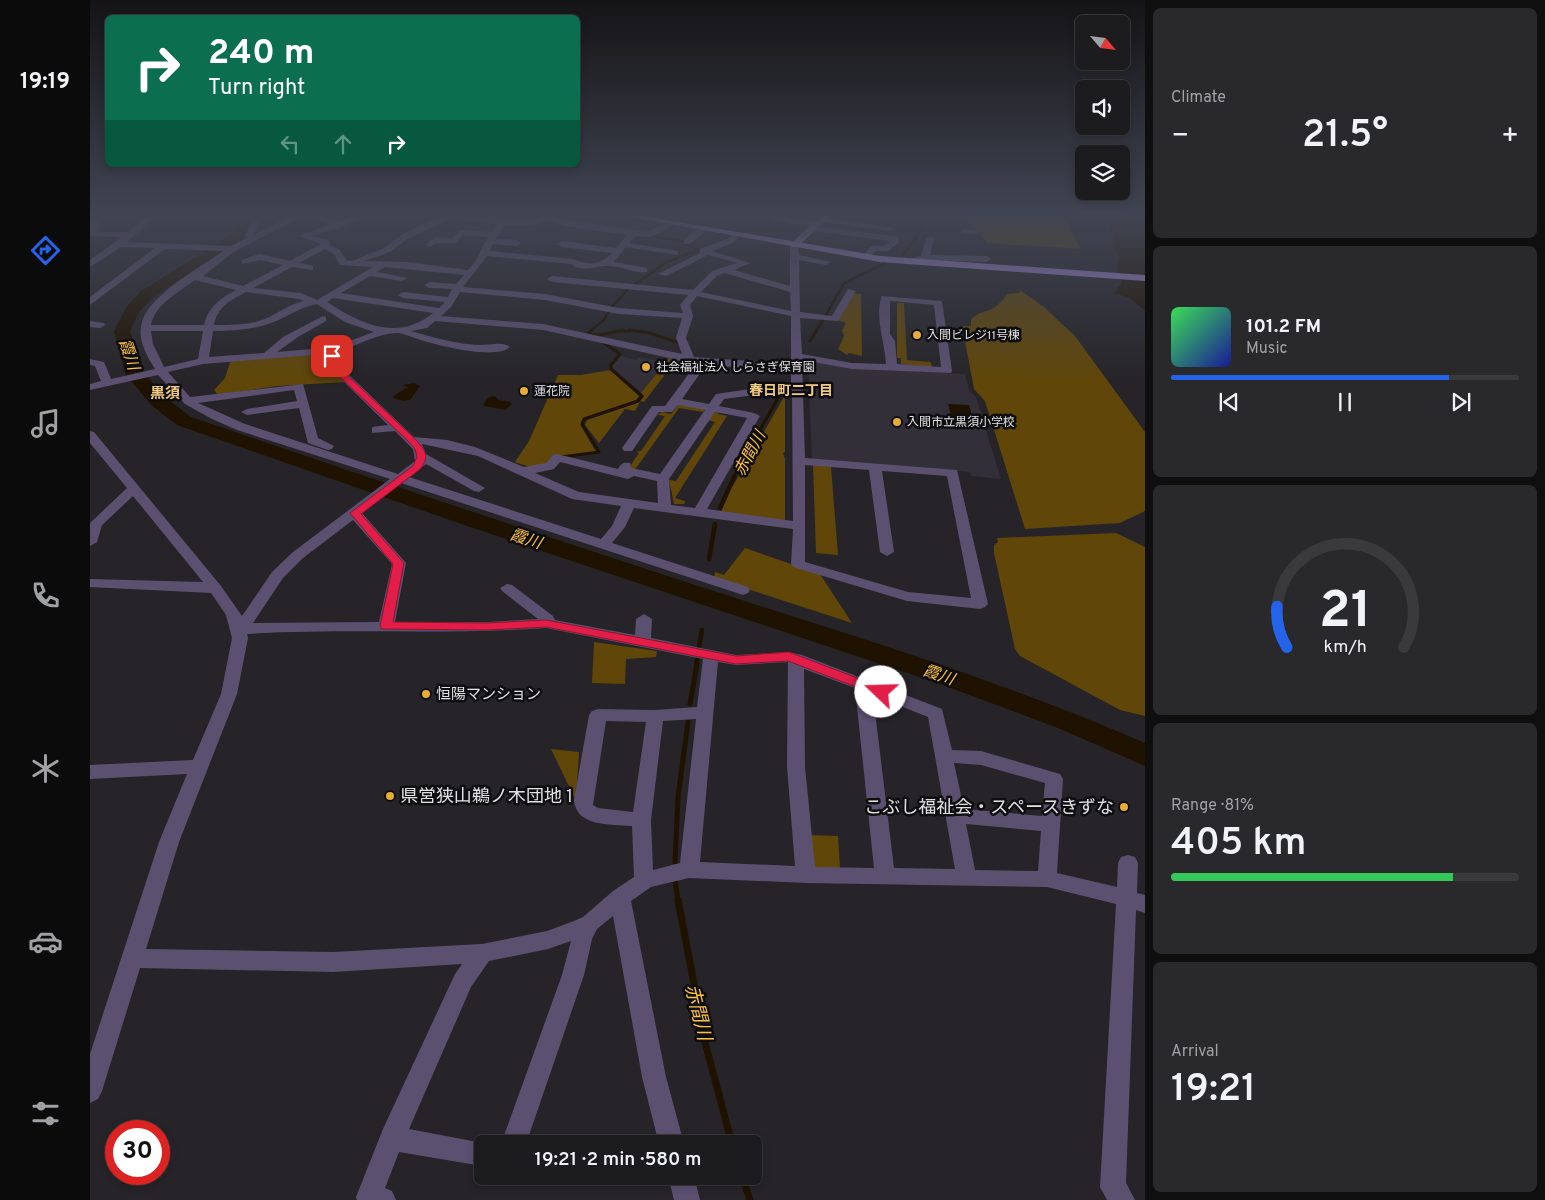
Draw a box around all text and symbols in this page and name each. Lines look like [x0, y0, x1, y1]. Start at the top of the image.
north arrow [1075, 15, 1130, 70]
map controls [1075, 15, 1130, 200]
text: 240 m [208, 32, 314, 76]
icon: right [125, 35, 190, 100]
text: 19:19 [20, 69, 70, 96]
text: Turn right [208, 75, 305, 102]
button: sound [1075, 80, 1130, 135]
text: Climate [1171, 88, 1226, 108]
text: 21.5° [1302, 112, 1388, 161]
text: − [1171, 119, 1189, 155]
text: + [1501, 119, 1519, 155]
icon: left [276, 130, 304, 158]
icon: ahead [329, 130, 357, 158]
icon: right [382, 130, 410, 158]
button: layers [1075, 145, 1130, 200]
icon: directions [28, 233, 63, 268]
text: 101.2 FM [1246, 315, 1321, 339]
place label: 入間ビレジ11号棟 [927, 328, 1020, 344]
marker: 入間ビレジ11号棟 [911, 329, 923, 341]
pin [311, 335, 353, 377]
water label: 霞川 [114, 336, 143, 375]
text: Music [1246, 339, 1287, 359]
icon: arrive [318, 342, 346, 370]
place label: 社会福祉法人 しらさぎ保育園 [656, 360, 815, 376]
marker: 社会福祉法人 しらさぎ保育園 [640, 361, 652, 373]
district label: 春日町二丁目 [749, 383, 833, 400]
place label: 蓮花院 [534, 384, 570, 400]
district label: 黒須 [150, 385, 180, 404]
marker: 蓮花院 [518, 385, 530, 397]
icon: previous [1215, 388, 1243, 416]
icon: pause [1331, 388, 1359, 416]
icon: next [1447, 388, 1475, 416]
icon: music [28, 406, 63, 441]
place label: 入間市立黒須小学校 [907, 415, 1015, 431]
marker: 入間市立黒須小学校 [891, 416, 903, 428]
water label: 赤間川 [731, 426, 772, 480]
water label: 霞川 [507, 525, 546, 555]
icon: phone [28, 578, 63, 613]
text: 21 [1319, 580, 1371, 646]
text: km/h [1323, 636, 1367, 659]
water label: 霞川 [920, 661, 959, 691]
position arrow [854, 665, 906, 717]
place label: 恒陽マンション [436, 686, 541, 705]
marker: 恒陽マンション [420, 688, 432, 700]
icon: climate [28, 751, 63, 786]
place label: 県営狭山鵜ノ木団地 1 [400, 786, 573, 809]
marker: 県営狭山鵜ノ木団地 1 [384, 790, 396, 802]
text: Range · 81% [1171, 796, 1254, 816]
place label: こぶし福祉会・スペースきずな [864, 797, 1114, 820]
marker: こぶし福祉会・スペースきずな [1118, 801, 1130, 813]
text: 405 km [1171, 820, 1307, 869]
icon: car [28, 924, 63, 959]
water label: 赤間川 [679, 982, 716, 1045]
text: Arrival [1171, 1042, 1219, 1062]
text: 19:21 [1171, 1066, 1256, 1115]
icon: filters [28, 1096, 63, 1131]
speed limit sign: 30 [105, 1120, 170, 1185]
text: 19:21 · 2 min · 580 m [535, 1148, 701, 1172]

